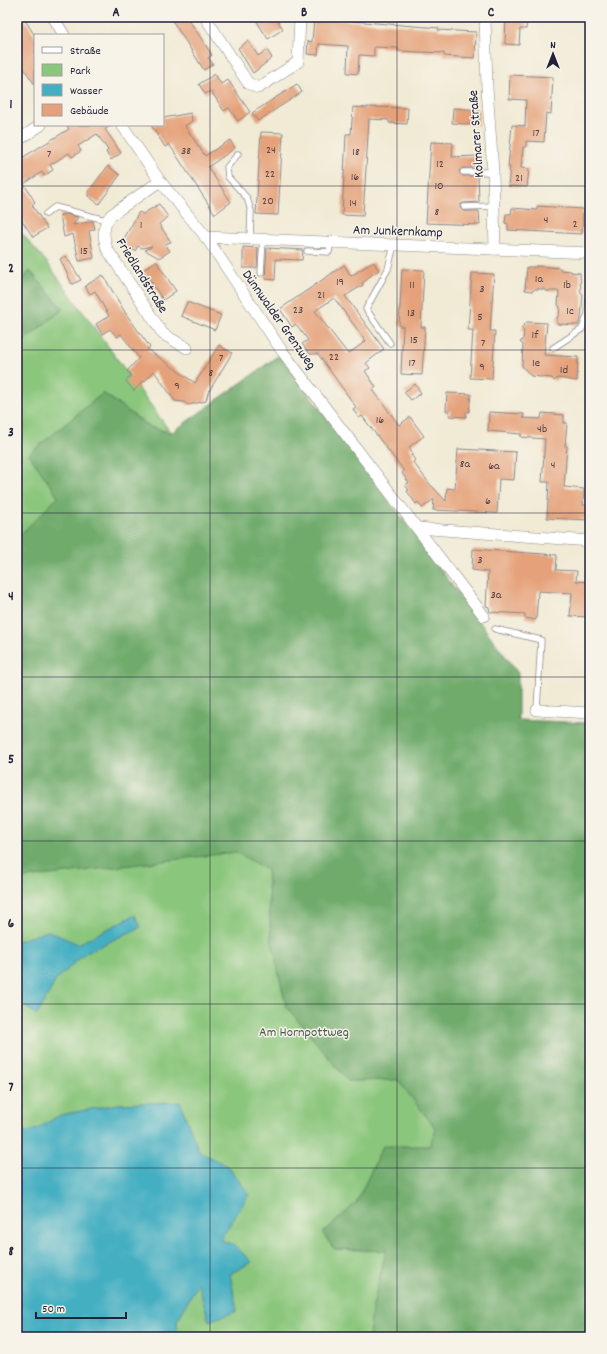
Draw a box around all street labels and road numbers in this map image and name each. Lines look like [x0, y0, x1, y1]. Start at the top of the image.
street label: Kolmarer Straße [464, 89, 490, 178]
street label: Am Junkernkamp [353, 220, 443, 244]
street label: Friedlandstraße [110, 235, 172, 318]
street label: Dünnwalder Grenzweg [236, 266, 320, 374]

